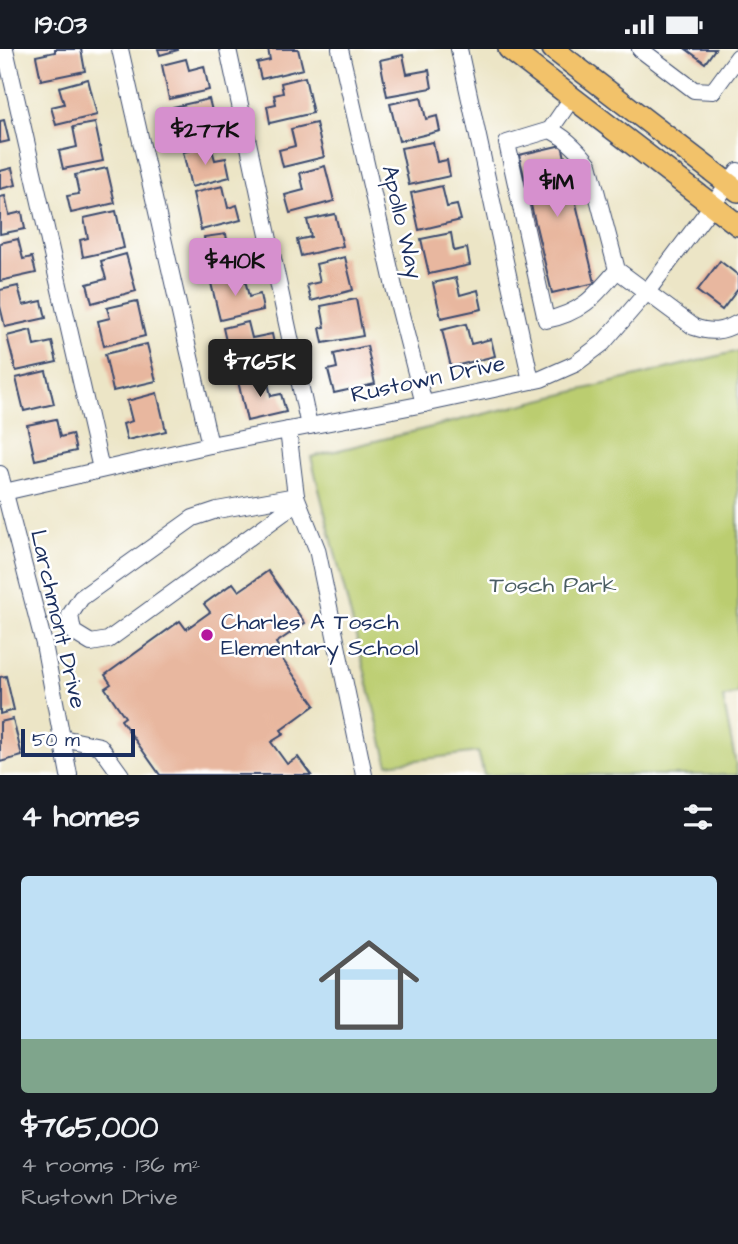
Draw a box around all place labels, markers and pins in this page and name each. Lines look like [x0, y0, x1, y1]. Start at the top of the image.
pin: $277K [156, 107, 254, 167]
pin: $1M [523, 159, 591, 219]
pin: $410K [186, 239, 284, 298]
pin: $765K [211, 339, 309, 399]
place label: Charles A Tosch Elementary School [221, 606, 418, 665]
marker: Charles A Tosch Elementary School [199, 627, 215, 643]

